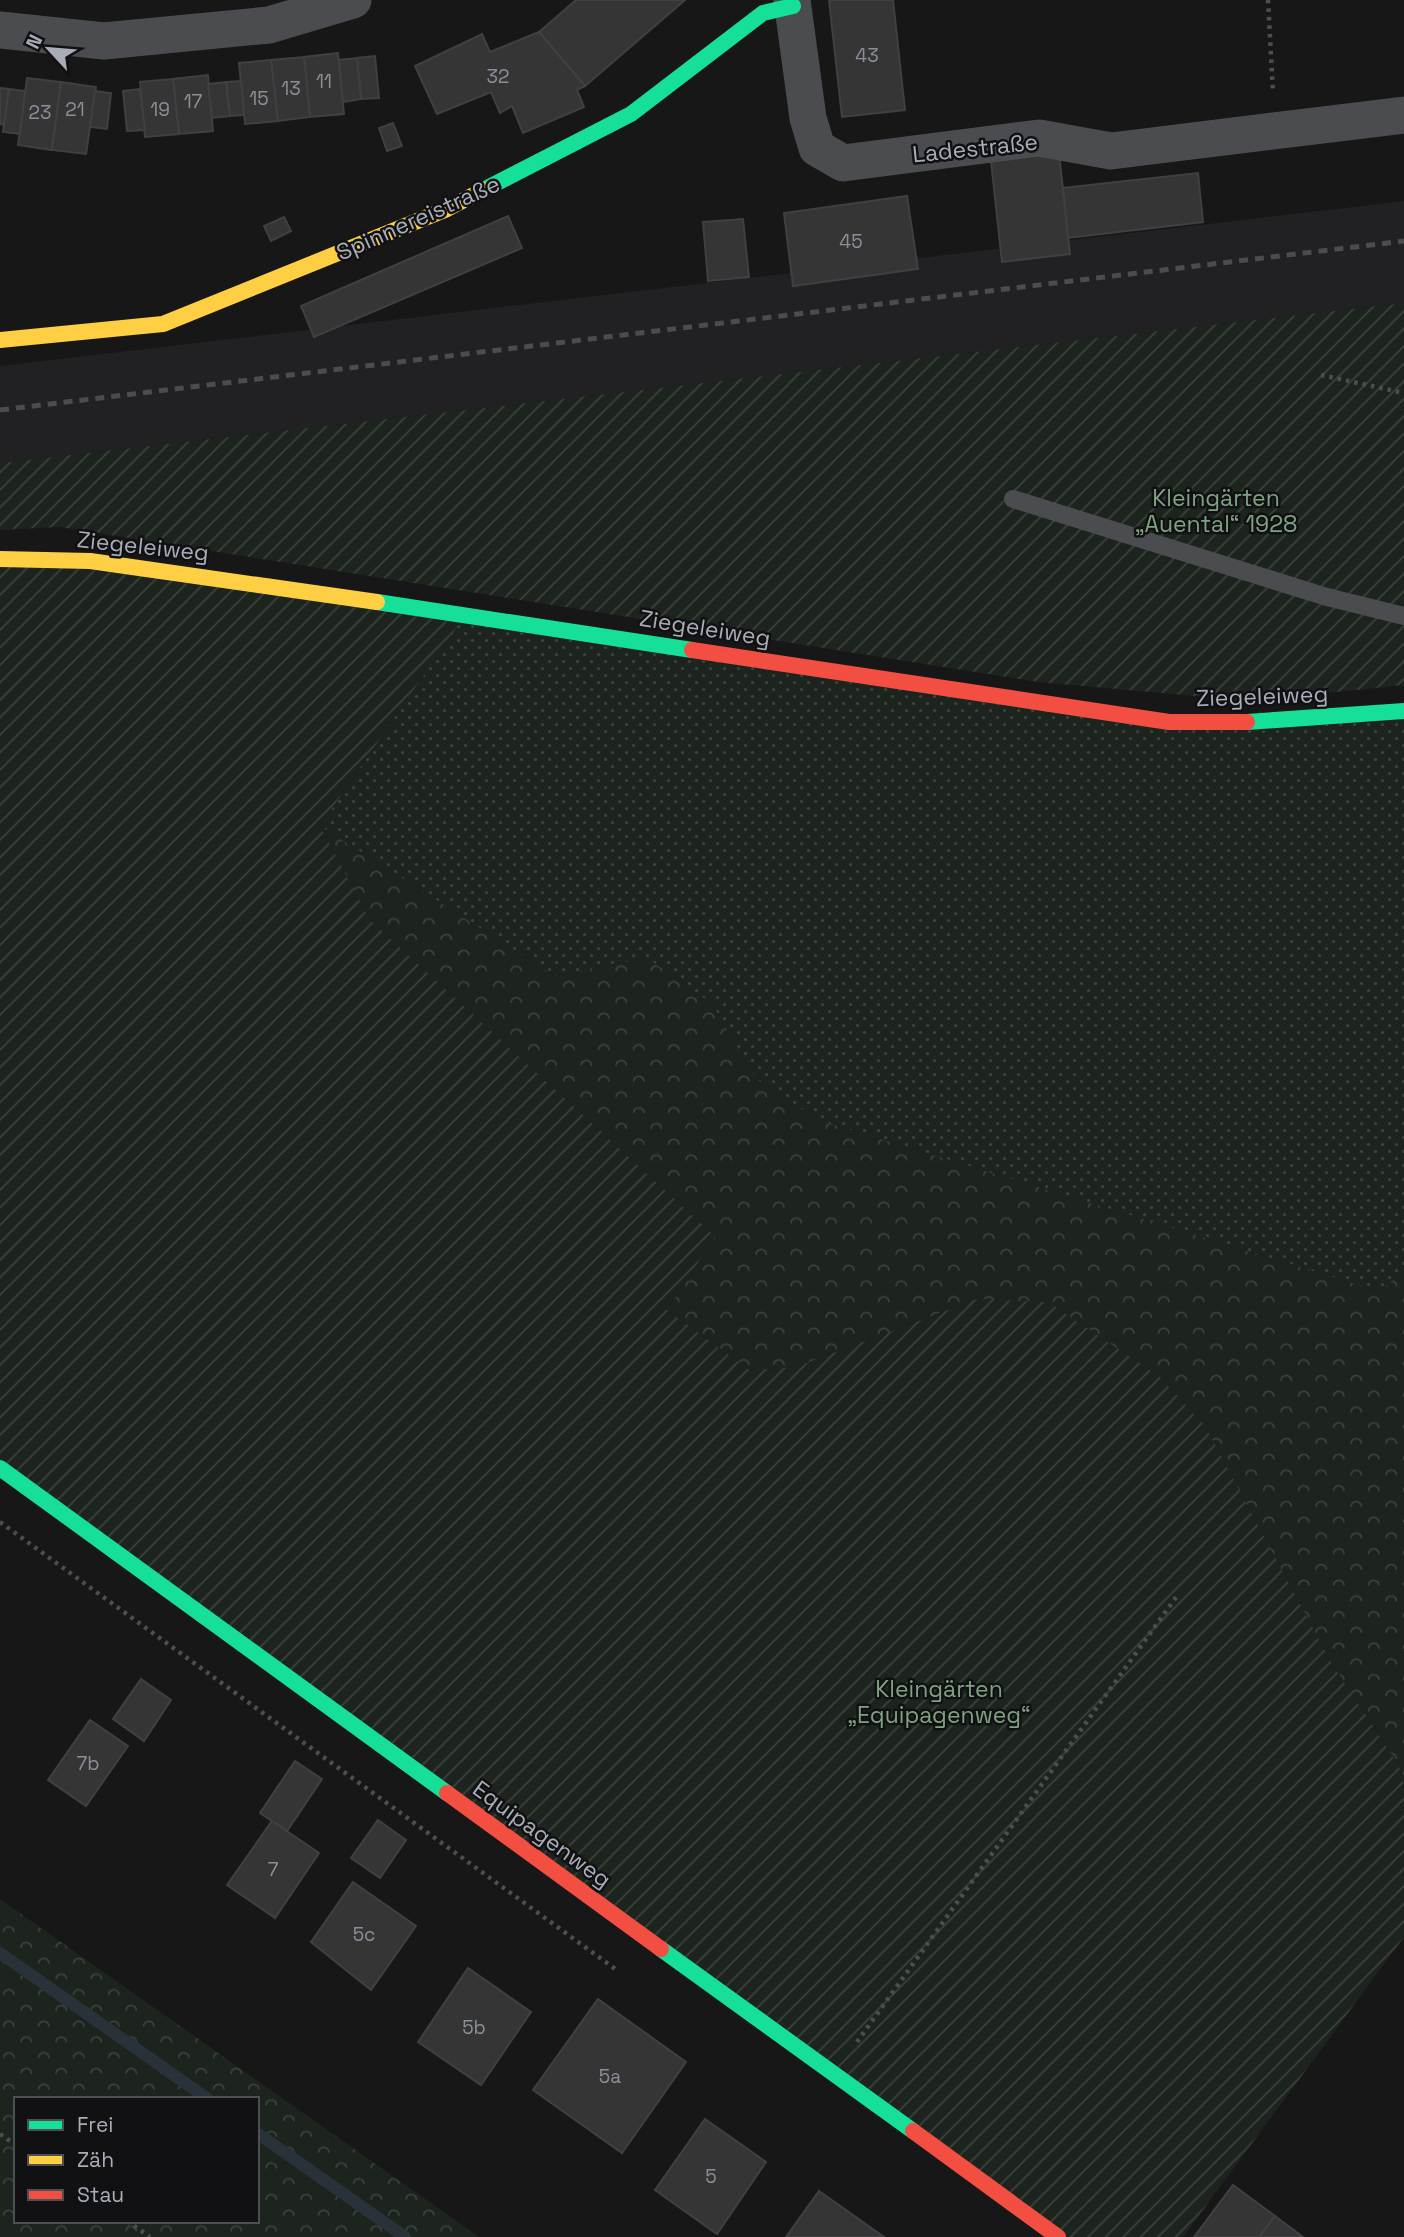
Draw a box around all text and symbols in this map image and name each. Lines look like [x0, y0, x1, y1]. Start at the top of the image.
north arrow [14, 14, 84, 84]
text: N [20, 31, 48, 53]
house number: 43 [855, 43, 879, 68]
house number: 32 [487, 64, 509, 89]
house number: 11 [316, 69, 332, 94]
house number: 13 [281, 76, 301, 101]
house number: 15 [249, 86, 269, 111]
house number: 17 [184, 89, 203, 114]
house number: 21 [65, 97, 85, 122]
house number: 19 [150, 97, 170, 122]
house number: 23 [29, 100, 51, 125]
street label: Ladestraße [911, 127, 1039, 169]
street label: Spinnereistraße [332, 169, 504, 267]
house number: 45 [839, 229, 863, 254]
park label: Kleingärten „Auental“ 1928 [1135, 483, 1297, 539]
street label: Ziegeleiweg [76, 524, 210, 568]
street label: Ziegeleiweg [637, 603, 773, 653]
street label: Ziegeleiweg [1195, 679, 1329, 713]
park label: Kleingärten „Equipagenweg“ [847, 1674, 1031, 1730]
house number: 7b [77, 1751, 99, 1776]
street label: Equipagenweg [467, 1774, 617, 1894]
house number: 7 [268, 1857, 279, 1882]
house number: 5c [353, 1922, 375, 1947]
house number: 5b [462, 2015, 486, 2040]
house number: 5a [599, 2064, 621, 2089]
legend [14, 2097, 259, 2223]
text: Frei [77, 2111, 113, 2138]
text: Zäh [77, 2146, 114, 2173]
house number: 5 [705, 2164, 717, 2189]
text: Stau [77, 2181, 124, 2208]

